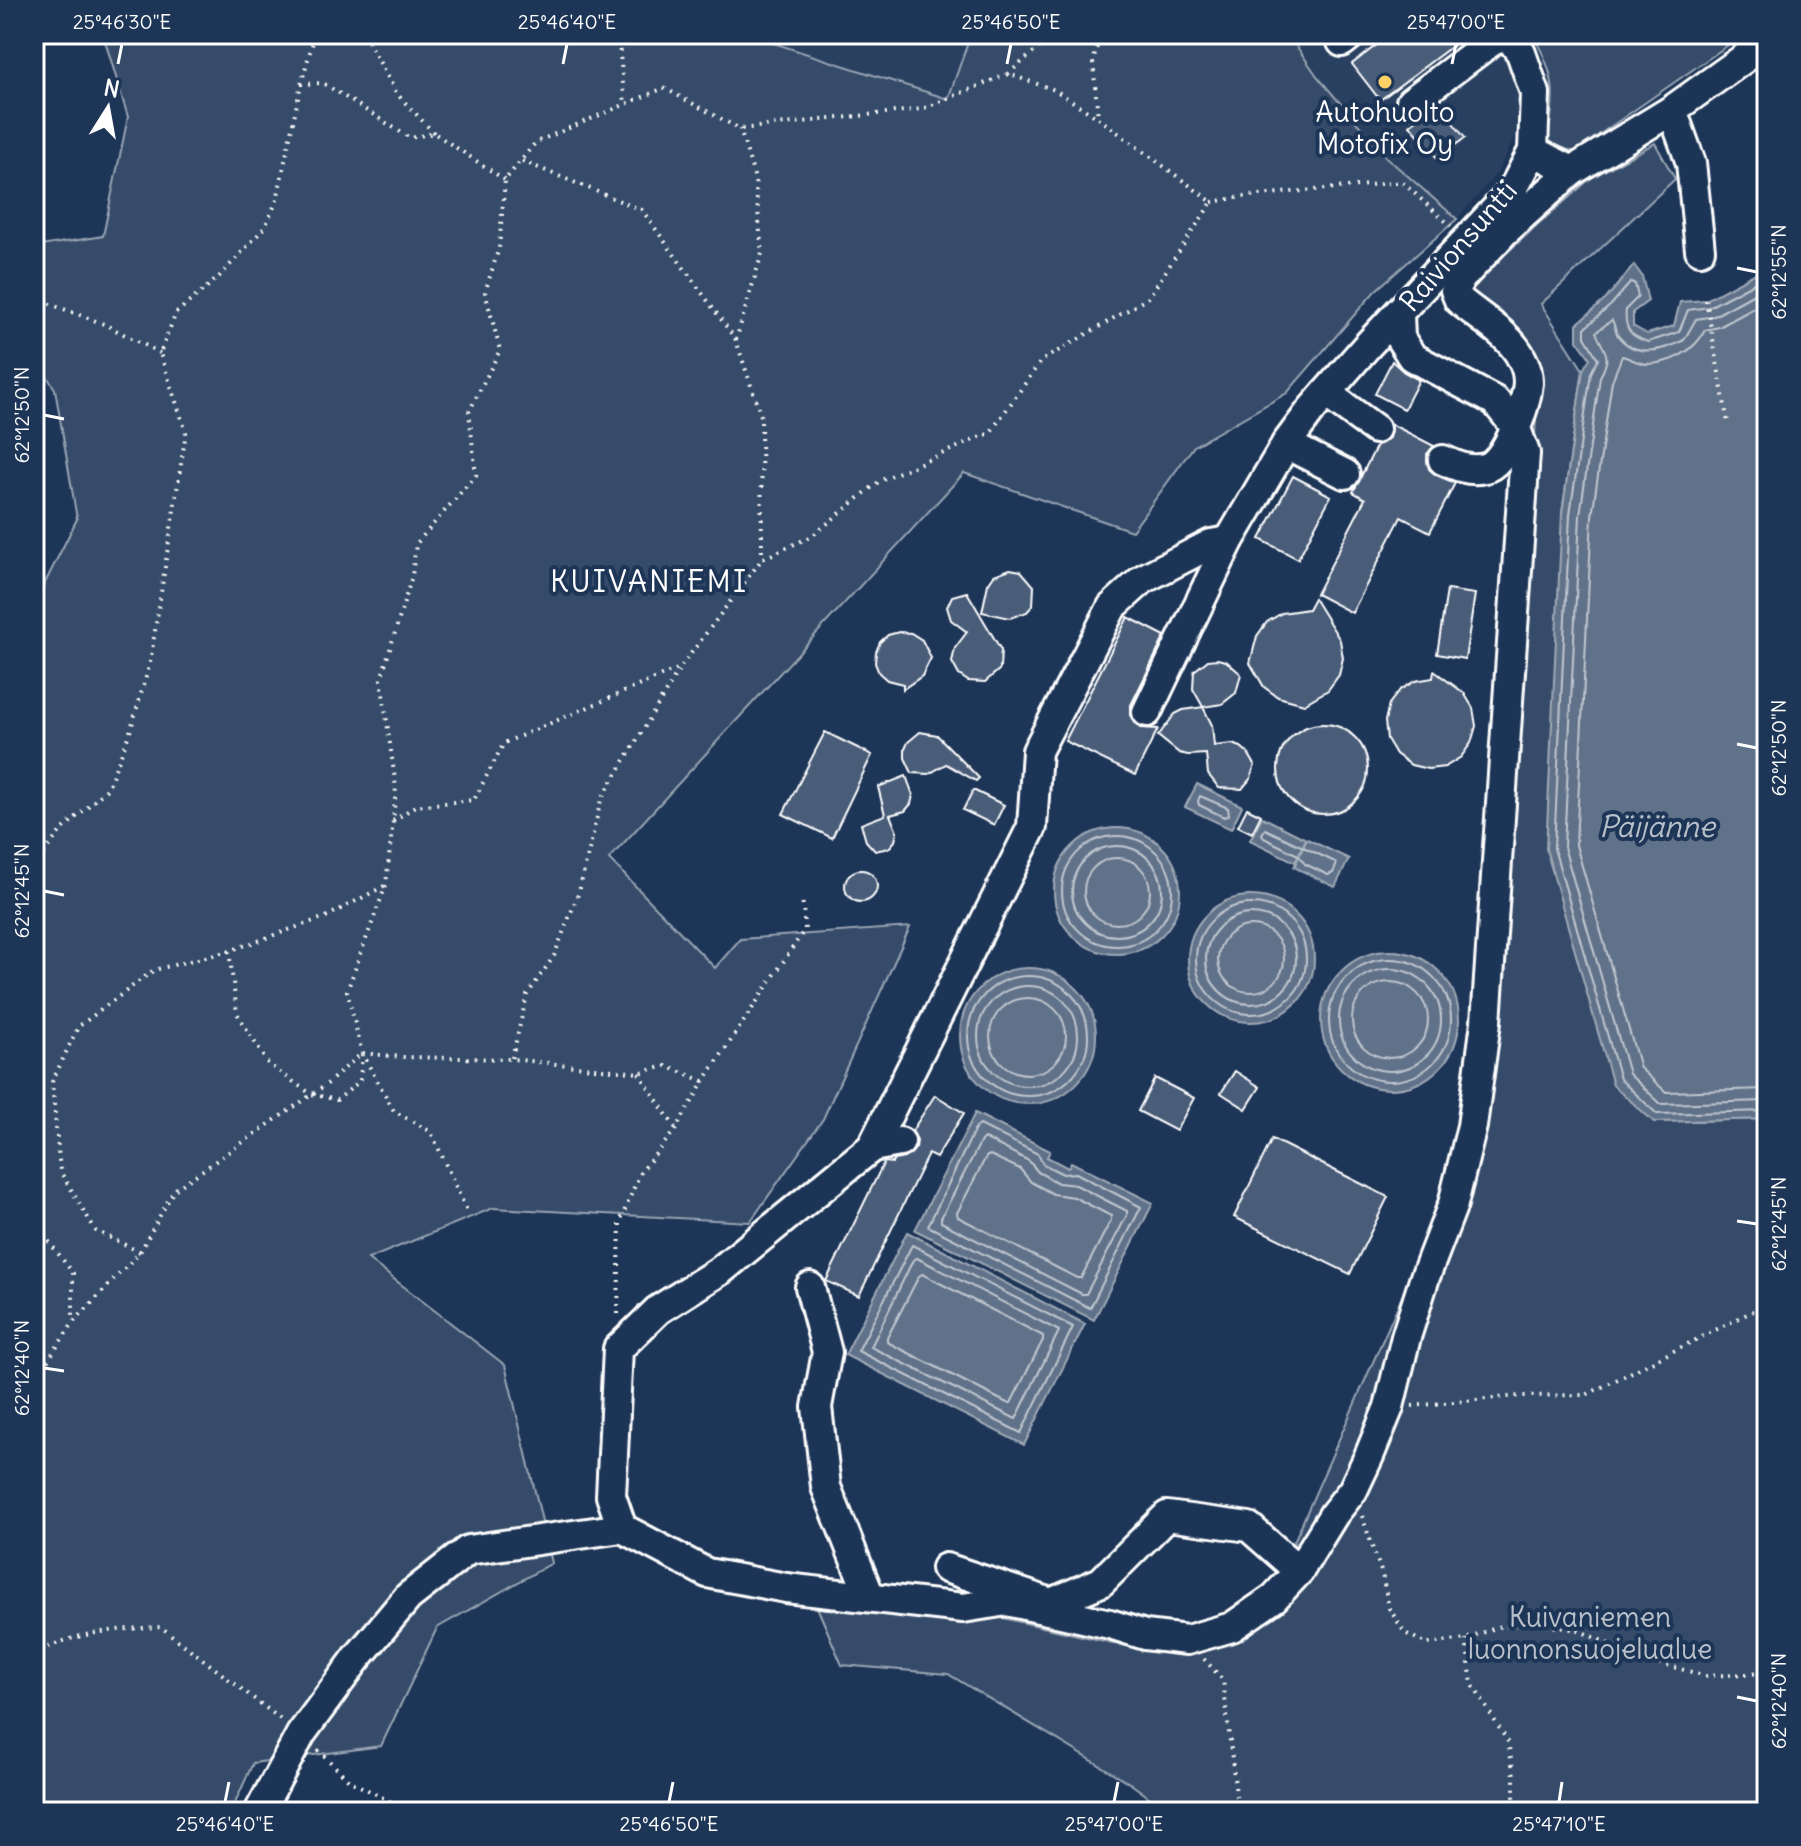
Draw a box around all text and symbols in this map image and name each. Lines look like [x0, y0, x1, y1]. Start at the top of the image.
text: 25°46'30"E [73, 9, 171, 34]
text: 25°46'40"E [518, 9, 616, 34]
text: 25°46'50"E [962, 9, 1060, 34]
text: 25°47'00"E [1407, 9, 1505, 34]
north arrow [68, 68, 148, 148]
text: N [102, 73, 122, 104]
marker: Autohuolto Motofix Oy [1376, 73, 1394, 91]
place label: Autohuolto Motofix Oy [1316, 94, 1454, 162]
street label: Raivionsuntti [1391, 173, 1525, 319]
text: 62°12'55"N [1766, 224, 1791, 320]
text: 62°12'50"N [9, 366, 34, 464]
district label: KUIVANIEMI [550, 562, 748, 600]
text: 62°12'50"N [1766, 699, 1791, 797]
water label: Päijänne [1599, 807, 1717, 845]
text: 62°12'45"N [9, 843, 34, 939]
text: 62°12'45"N [1766, 1176, 1791, 1272]
text: 62°12'40"N [9, 1320, 34, 1416]
park label: Kuivaniemen luonnonsuojelualue [1468, 1599, 1712, 1667]
text: 62°12'40"N [1766, 1653, 1791, 1749]
text: 25°46'40"E [176, 1811, 274, 1836]
text: 25°46'50"E [620, 1811, 718, 1836]
text: 25°47'00"E [1065, 1811, 1163, 1836]
text: 25°47'10"E [1512, 1811, 1606, 1836]

